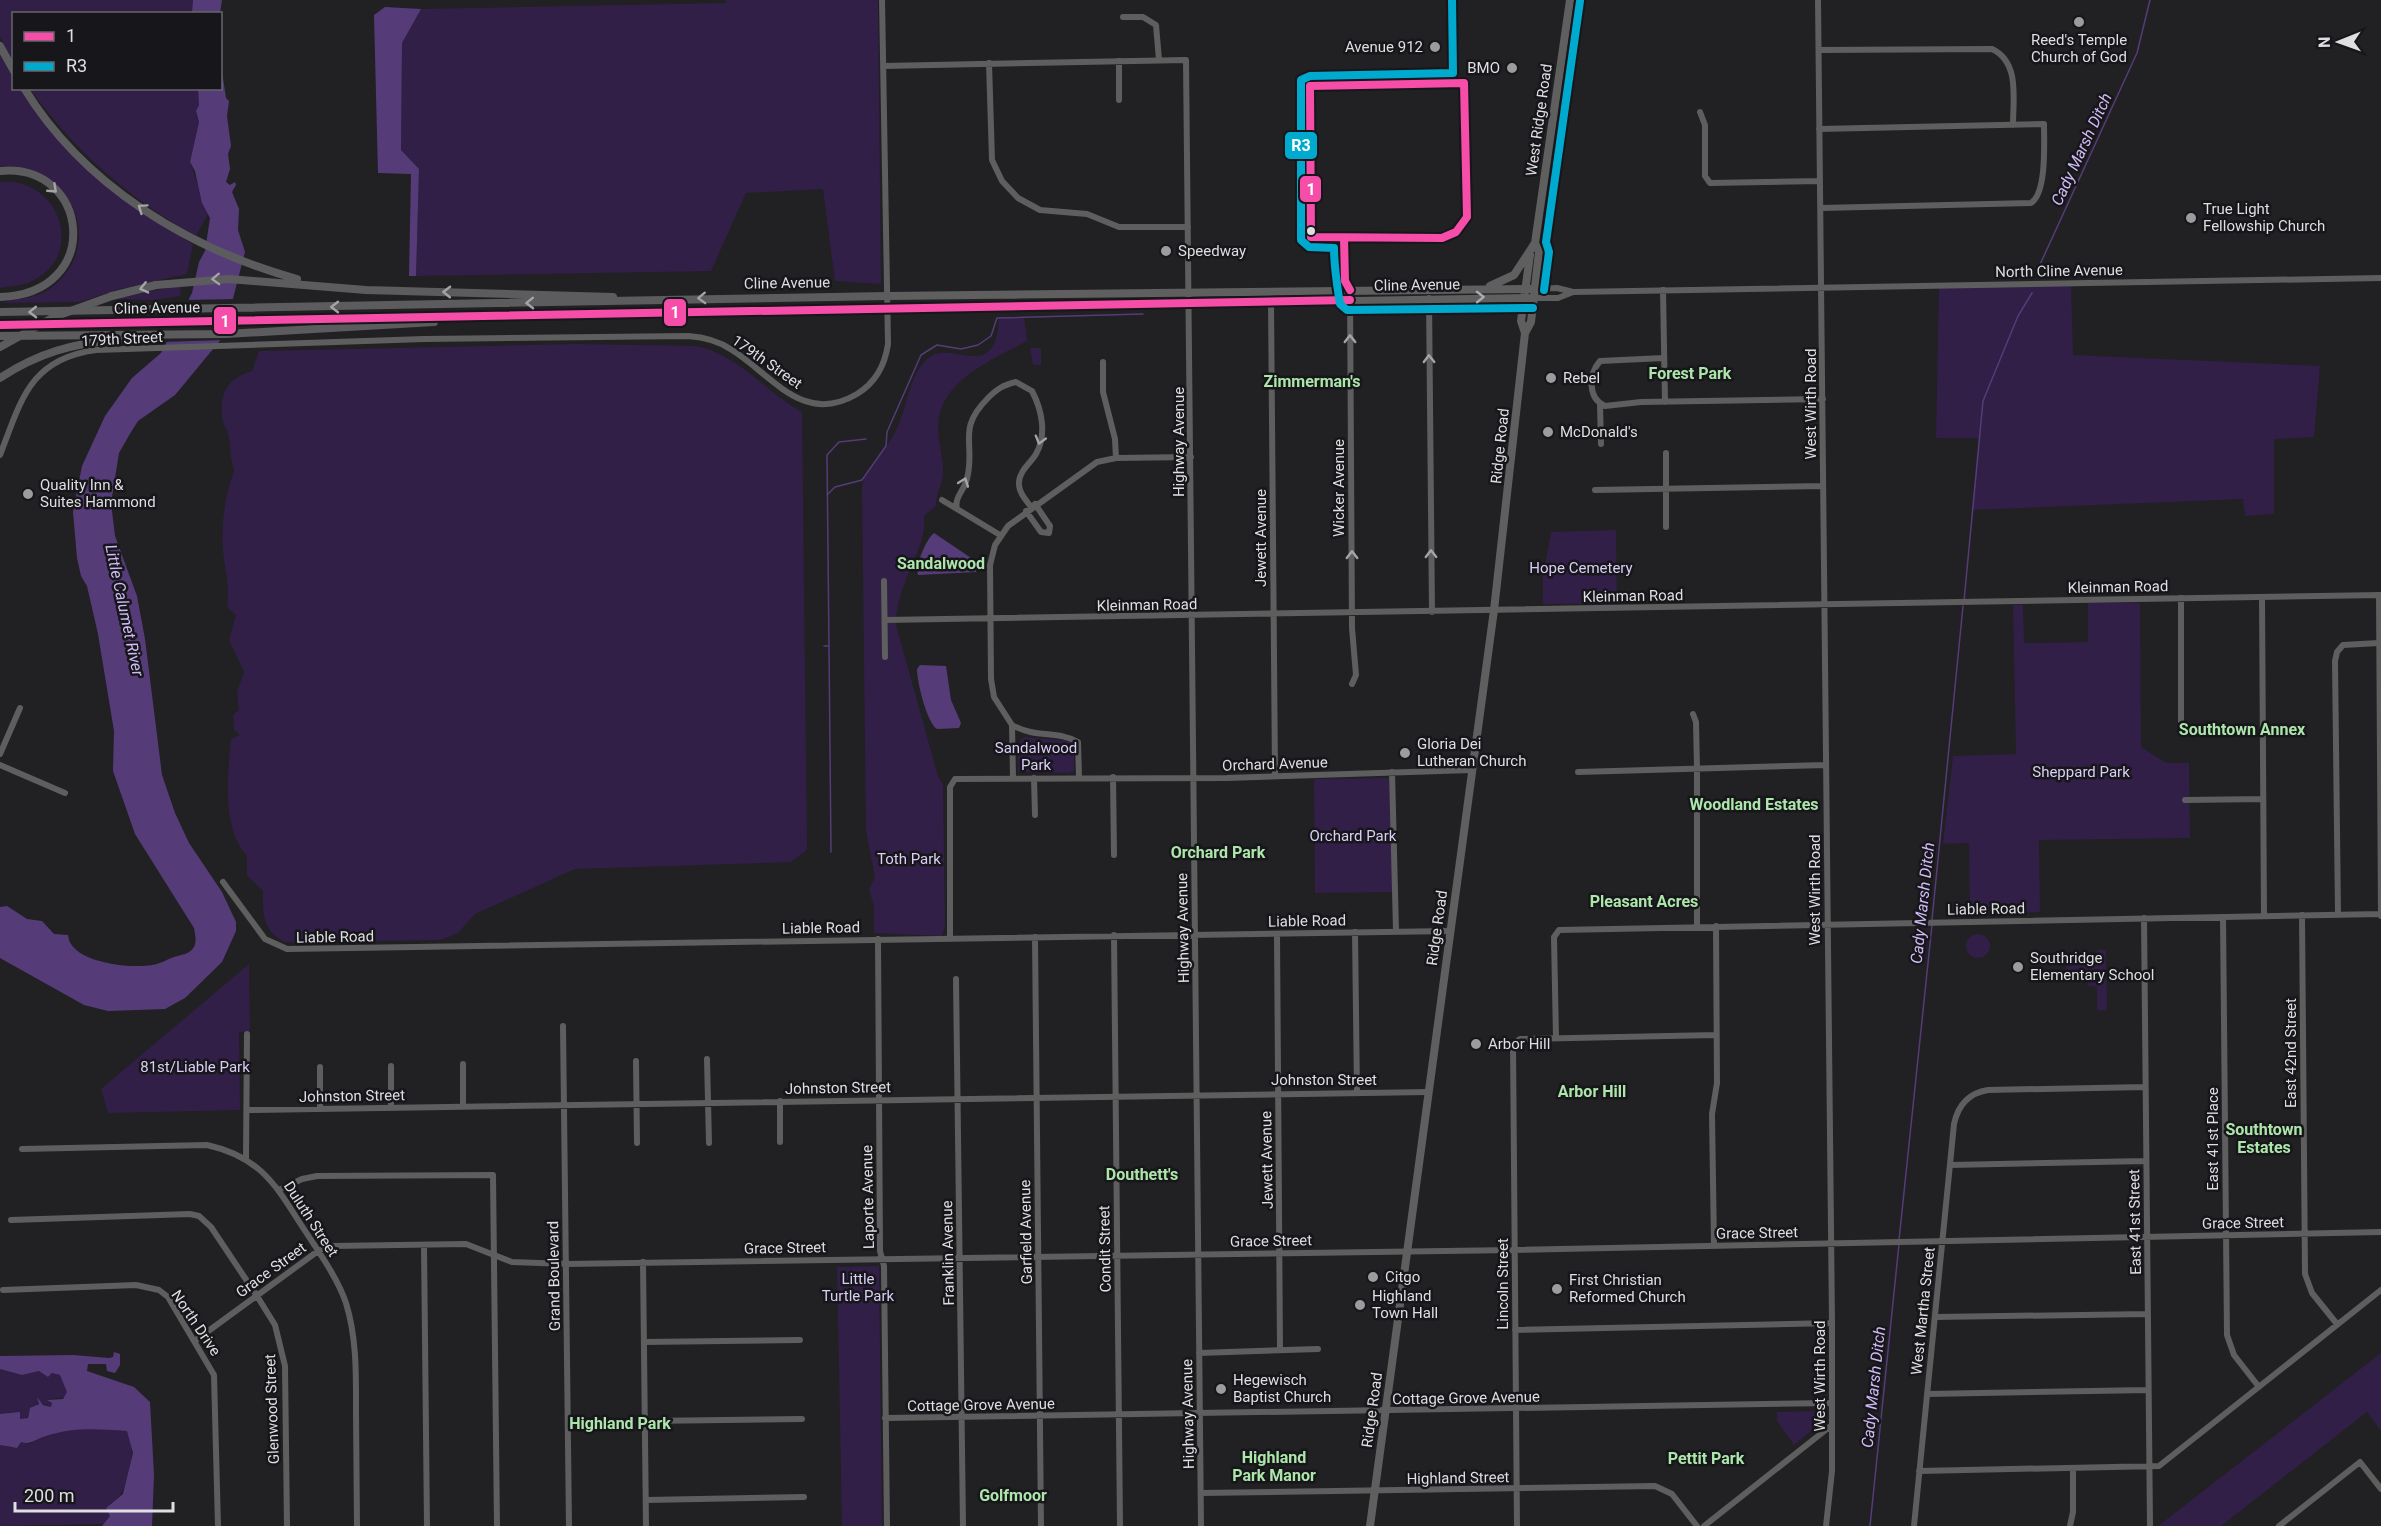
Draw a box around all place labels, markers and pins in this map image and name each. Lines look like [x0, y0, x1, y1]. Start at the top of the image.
marker: Reed's Temple Church of God [2072, 15, 2086, 29]
place label: Reed's Temple Church of God [2031, 31, 2127, 66]
place label: Avenue 912 [1345, 38, 1423, 56]
marker: Avenue 912 [1428, 40, 1442, 54]
place label: BMO [1467, 59, 1500, 77]
marker: BMO [1505, 61, 1519, 75]
place label: True Light Fellowship Church [2203, 200, 2325, 235]
marker: True Light Fellowship Church [2184, 211, 2198, 225]
unlabelled marker [1305, 225, 1317, 237]
place label: Speedway [1178, 242, 1246, 260]
marker: Speedway [1159, 244, 1173, 258]
place label: Rebel [1563, 369, 1600, 387]
marker: Rebel [1544, 371, 1558, 385]
place label: McDonald's [1560, 423, 1638, 441]
marker: McDonald's [1541, 425, 1555, 439]
place label: Quality Inn & Suites Hammond [40, 476, 156, 511]
marker: Quality Inn & Suites Hammond [21, 487, 35, 501]
place label: Gloria Dei Lutheran Church [1417, 735, 1526, 770]
marker: Gloria Dei Lutheran Church [1398, 746, 1412, 760]
place label: Southridge Elementary School [2030, 949, 2154, 984]
marker: Southridge Elementary School [2011, 960, 2025, 974]
place label: Arbor Hill [1488, 1035, 1550, 1053]
marker: Arbor Hill [1469, 1037, 1483, 1051]
place label: Citgo [1385, 1268, 1420, 1286]
marker: Citgo [1366, 1270, 1380, 1284]
place label: First Christian Reformed Church [1569, 1271, 1686, 1306]
marker: First Christian Reformed Church [1550, 1282, 1564, 1296]
place label: Highland Town Hall [1372, 1287, 1438, 1322]
marker: Highland Town Hall [1353, 1298, 1367, 1312]
place label: Hegewisch Baptist Church [1233, 1371, 1331, 1406]
marker: Hegewisch Baptist Church [1214, 1382, 1228, 1396]

